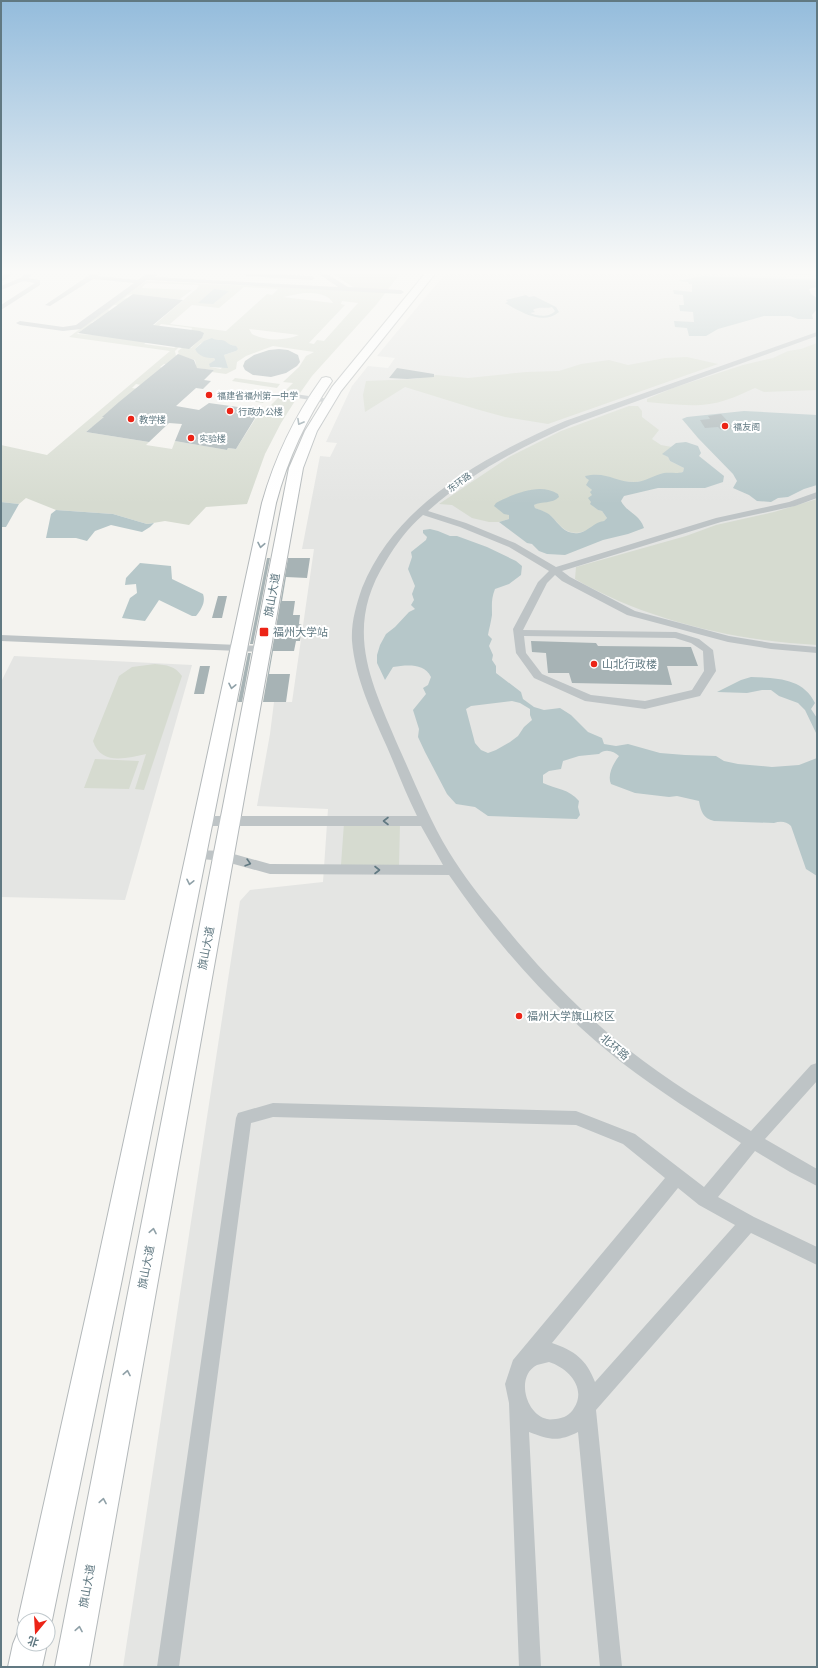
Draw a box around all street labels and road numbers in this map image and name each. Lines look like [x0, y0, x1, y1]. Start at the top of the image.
street label: 东环路 [445, 470, 473, 494]
street label: 旗山大道 [261, 572, 283, 618]
street label: 旗山大道 [195, 925, 217, 971]
street label: 北环路 [598, 1031, 632, 1063]
street label: 旗山大道 [135, 1244, 157, 1290]
street label: 旗山大道 [76, 1563, 98, 1609]

